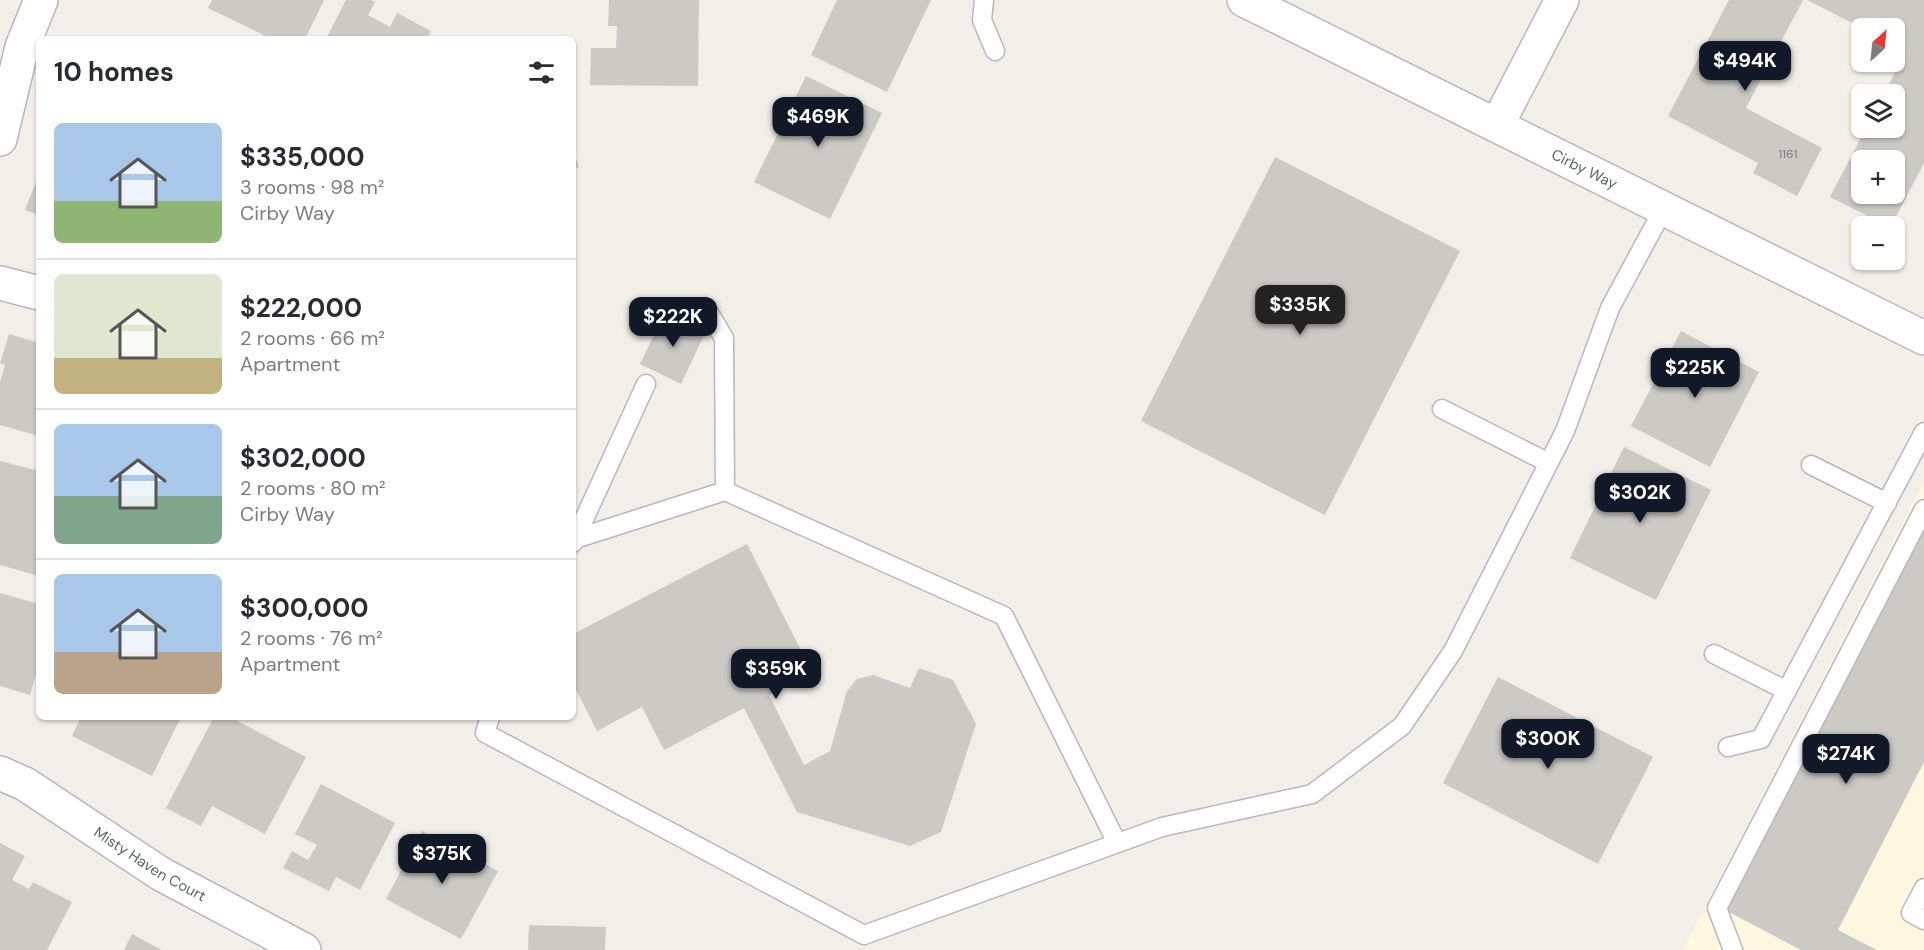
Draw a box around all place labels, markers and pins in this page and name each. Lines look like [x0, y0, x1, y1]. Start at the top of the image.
pin: $494K [1703, 41, 1787, 92]
pin: $469K [776, 97, 860, 148]
pin: $335K [1258, 285, 1342, 336]
pin: $222K [631, 297, 715, 348]
pin: $225K [1653, 348, 1737, 399]
pin: $302K [1598, 473, 1682, 524]
pin: $359K [734, 649, 818, 700]
pin: $300K [1506, 719, 1590, 770]
pin: $274K [1804, 734, 1888, 785]
pin: $375K [400, 834, 484, 885]

